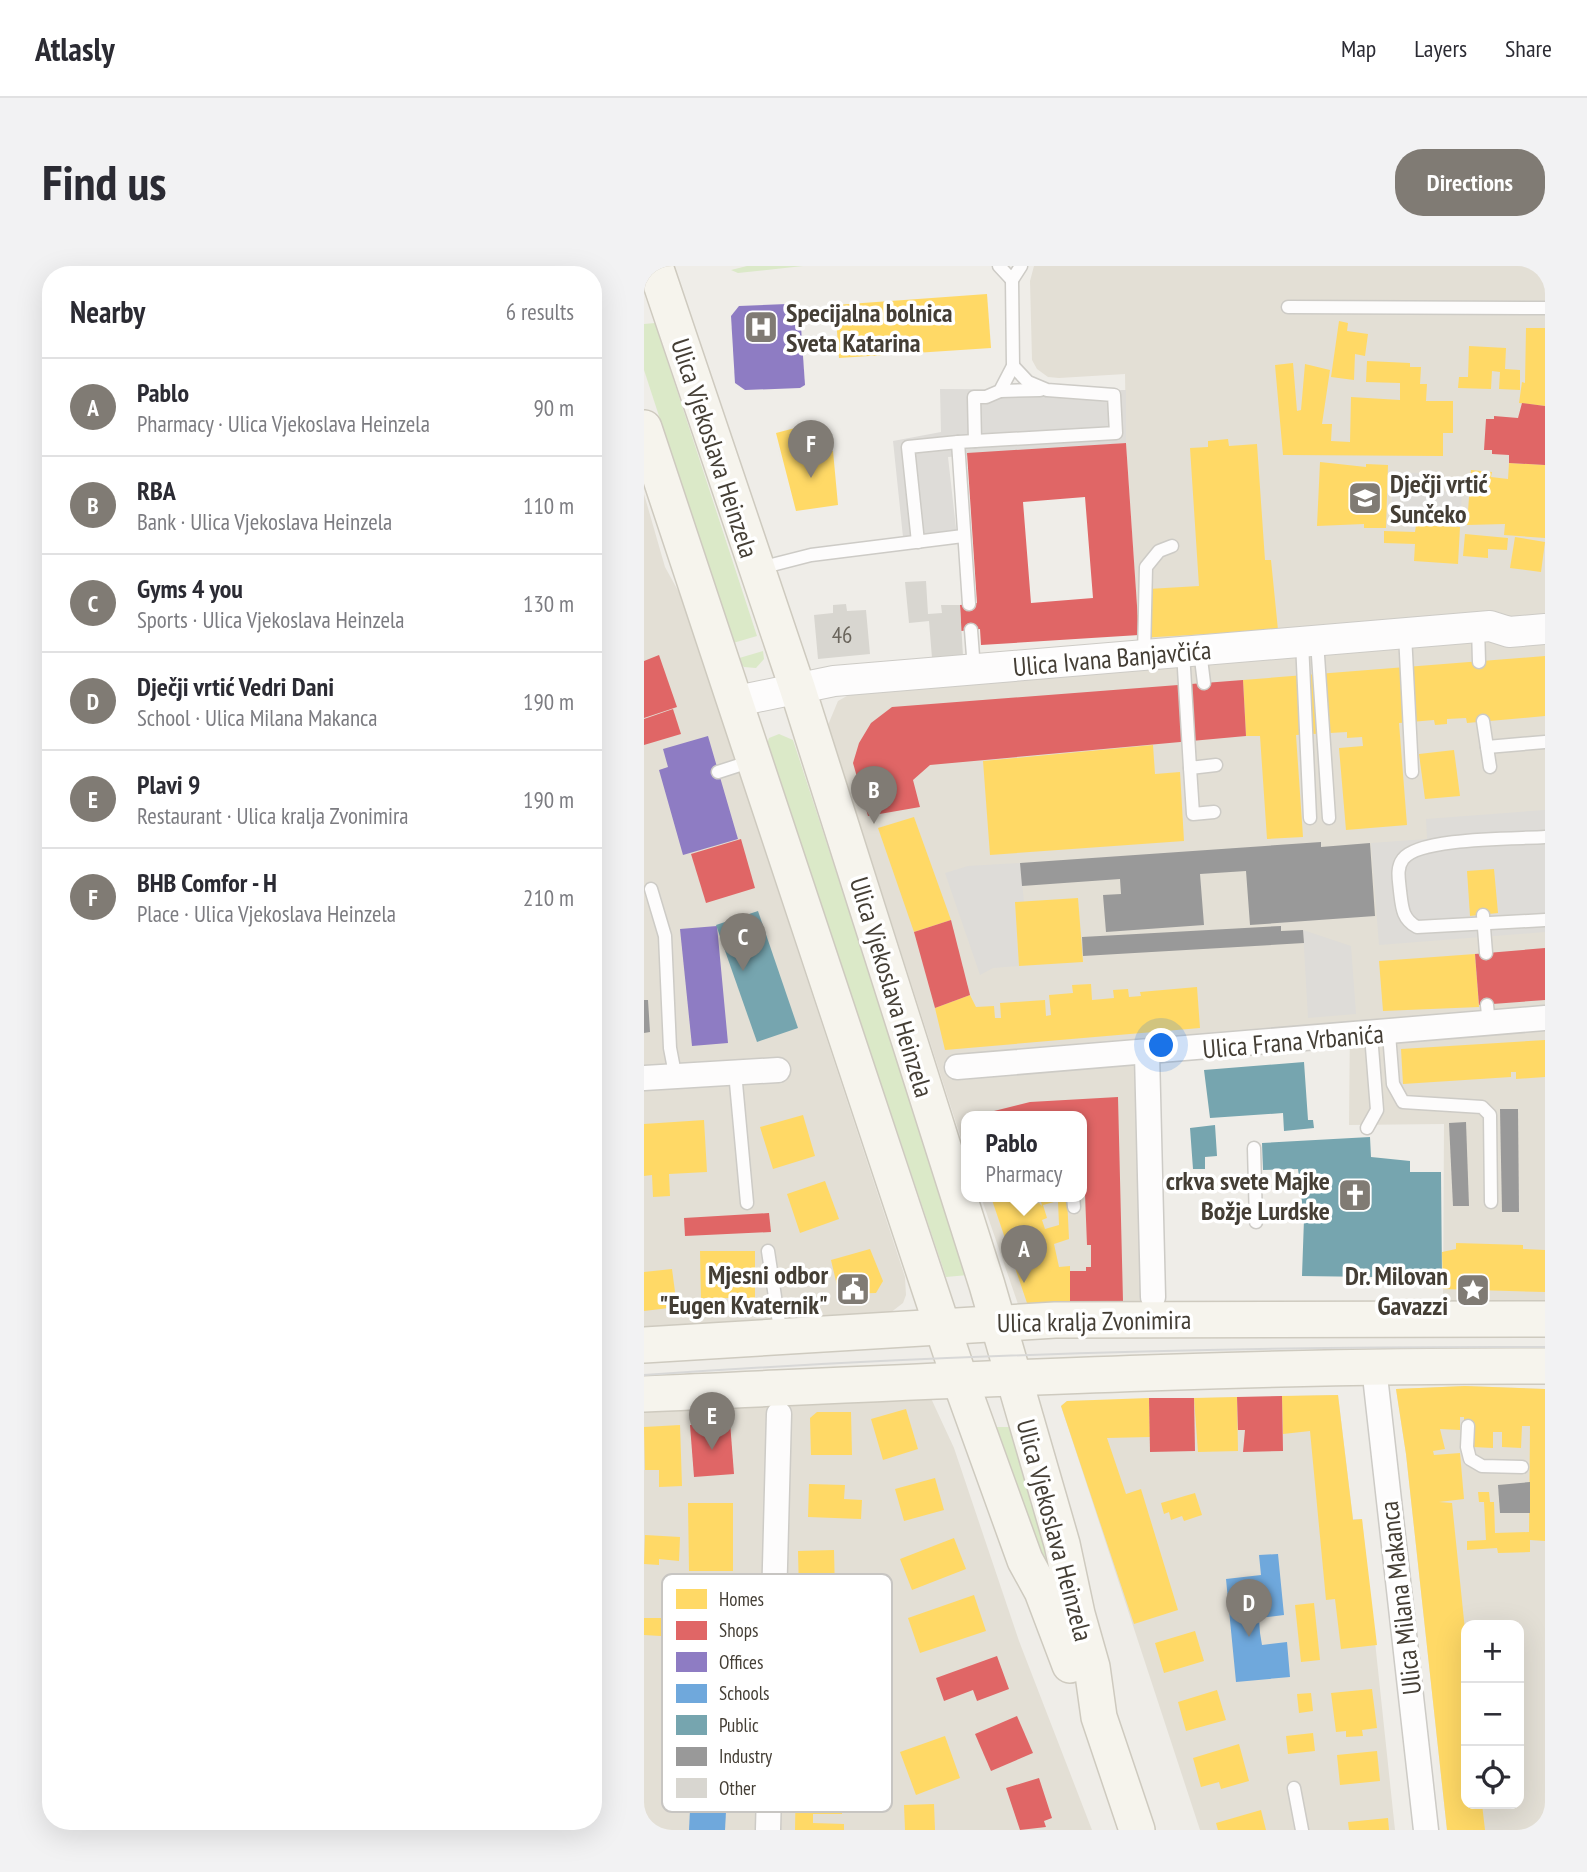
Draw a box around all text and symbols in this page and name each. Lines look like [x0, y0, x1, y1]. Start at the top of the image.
text: Atlasly [35, 27, 115, 70]
text: Map [1341, 33, 1376, 64]
text: Layers [1414, 33, 1467, 64]
text: Share [1505, 33, 1552, 64]
button: Directions [1395, 149, 1545, 216]
text: Find us [42, 150, 166, 214]
text: Nearby [70, 292, 145, 331]
place label: Specijalna bolnica Sveta Katarina [786, 296, 953, 359]
text: 6 results [506, 297, 574, 326]
hospital icon: Specijalna bolnica Sveta Katarina [742, 308, 780, 346]
street label: Ulica Vjekoslava Heinzela [664, 334, 766, 562]
text: Pablo [137, 376, 189, 409]
text: A [87, 393, 99, 422]
text: 90 m [533, 393, 574, 422]
text: Pharmacy · Ulica Vjekoslava Heinzela [137, 409, 430, 438]
pin: F [788, 420, 834, 478]
place label: Dječji vrtić Sunčeko [1390, 467, 1488, 530]
text: RBA [137, 474, 176, 507]
school or university icon: Dječji vrtić Sunčeko [1346, 479, 1384, 517]
text: B [87, 491, 99, 520]
text: 110 m [523, 491, 574, 520]
text: Bank · Ulica Vjekoslava Heinzela [137, 507, 392, 536]
text: Gyms 4 you [137, 572, 243, 605]
text: C [88, 589, 98, 618]
text: 130 m [523, 589, 574, 618]
text: Sports · Ulica Vjekoslava Heinzela [137, 605, 404, 634]
house number: 46 [832, 620, 852, 649]
street label: Ulica Ivana Banjavčića [1011, 633, 1213, 683]
text: Dječji vrtić Vedri Dani [137, 670, 334, 703]
text: D [87, 687, 99, 716]
text: 190 m [523, 687, 574, 716]
text: School · Ulica Milana Makanca [137, 703, 377, 732]
pin: B [851, 766, 897, 824]
text: Plavi 9 [137, 768, 200, 801]
text: E [88, 785, 98, 814]
text: 190 m [523, 785, 574, 814]
text: Restaurant · Ulica kralja Zvonimira [137, 801, 409, 830]
text: BHB Comfor - H [137, 866, 277, 899]
street label: Ulica Vjekoslava Heinzela [843, 873, 941, 1101]
text: F [88, 883, 98, 912]
text: 210 m [523, 883, 574, 912]
text: Place · Ulica Vjekoslava Heinzela [137, 899, 396, 928]
pin: C [720, 913, 766, 971]
street label: Ulica Frana Vrbanića [1201, 1017, 1385, 1065]
your location [1144, 1028, 1178, 1062]
popup [961, 1111, 1087, 1202]
text: Pablo [986, 1126, 1038, 1159]
text: Pharmacy [986, 1159, 1062, 1188]
place label: crkva svete Majke Božje Lurdske [1166, 1164, 1330, 1227]
church icon: crkva svete Majke Božje Lurdske [1336, 1176, 1374, 1214]
pin: A [1001, 1225, 1047, 1283]
place label: Mjesni odbor "Eugen Kvaternik" [659, 1258, 828, 1321]
place label: Dr. Milovan Gavazzi [1345, 1259, 1448, 1322]
public building icon: Mjesni odbor "Eugen Kvaternik" [834, 1270, 872, 1308]
place icon: Dr. Milovan Gavazzi [1454, 1271, 1492, 1309]
street label: Ulica kralja Zvonimira [996, 1303, 1192, 1339]
pin: E [689, 1392, 735, 1450]
street label: Ulica Vjekoslava Heinzela [1010, 1415, 1100, 1645]
street label: Ulica Milana Makanca [1372, 1499, 1428, 1697]
legend [662, 1574, 892, 1812]
pin: D [1226, 1579, 1272, 1637]
text: Homes [719, 1587, 764, 1611]
text: Shops [719, 1618, 758, 1642]
map controls [1461, 1620, 1524, 1809]
button: + [1461, 1620, 1524, 1683]
text: Offices [719, 1650, 763, 1674]
text: Schools [719, 1681, 770, 1705]
button: − [1461, 1683, 1524, 1746]
text: Public [719, 1713, 759, 1737]
text: Industry [719, 1744, 773, 1768]
button: locate [1461, 1746, 1524, 1809]
text: Other [719, 1776, 757, 1800]

